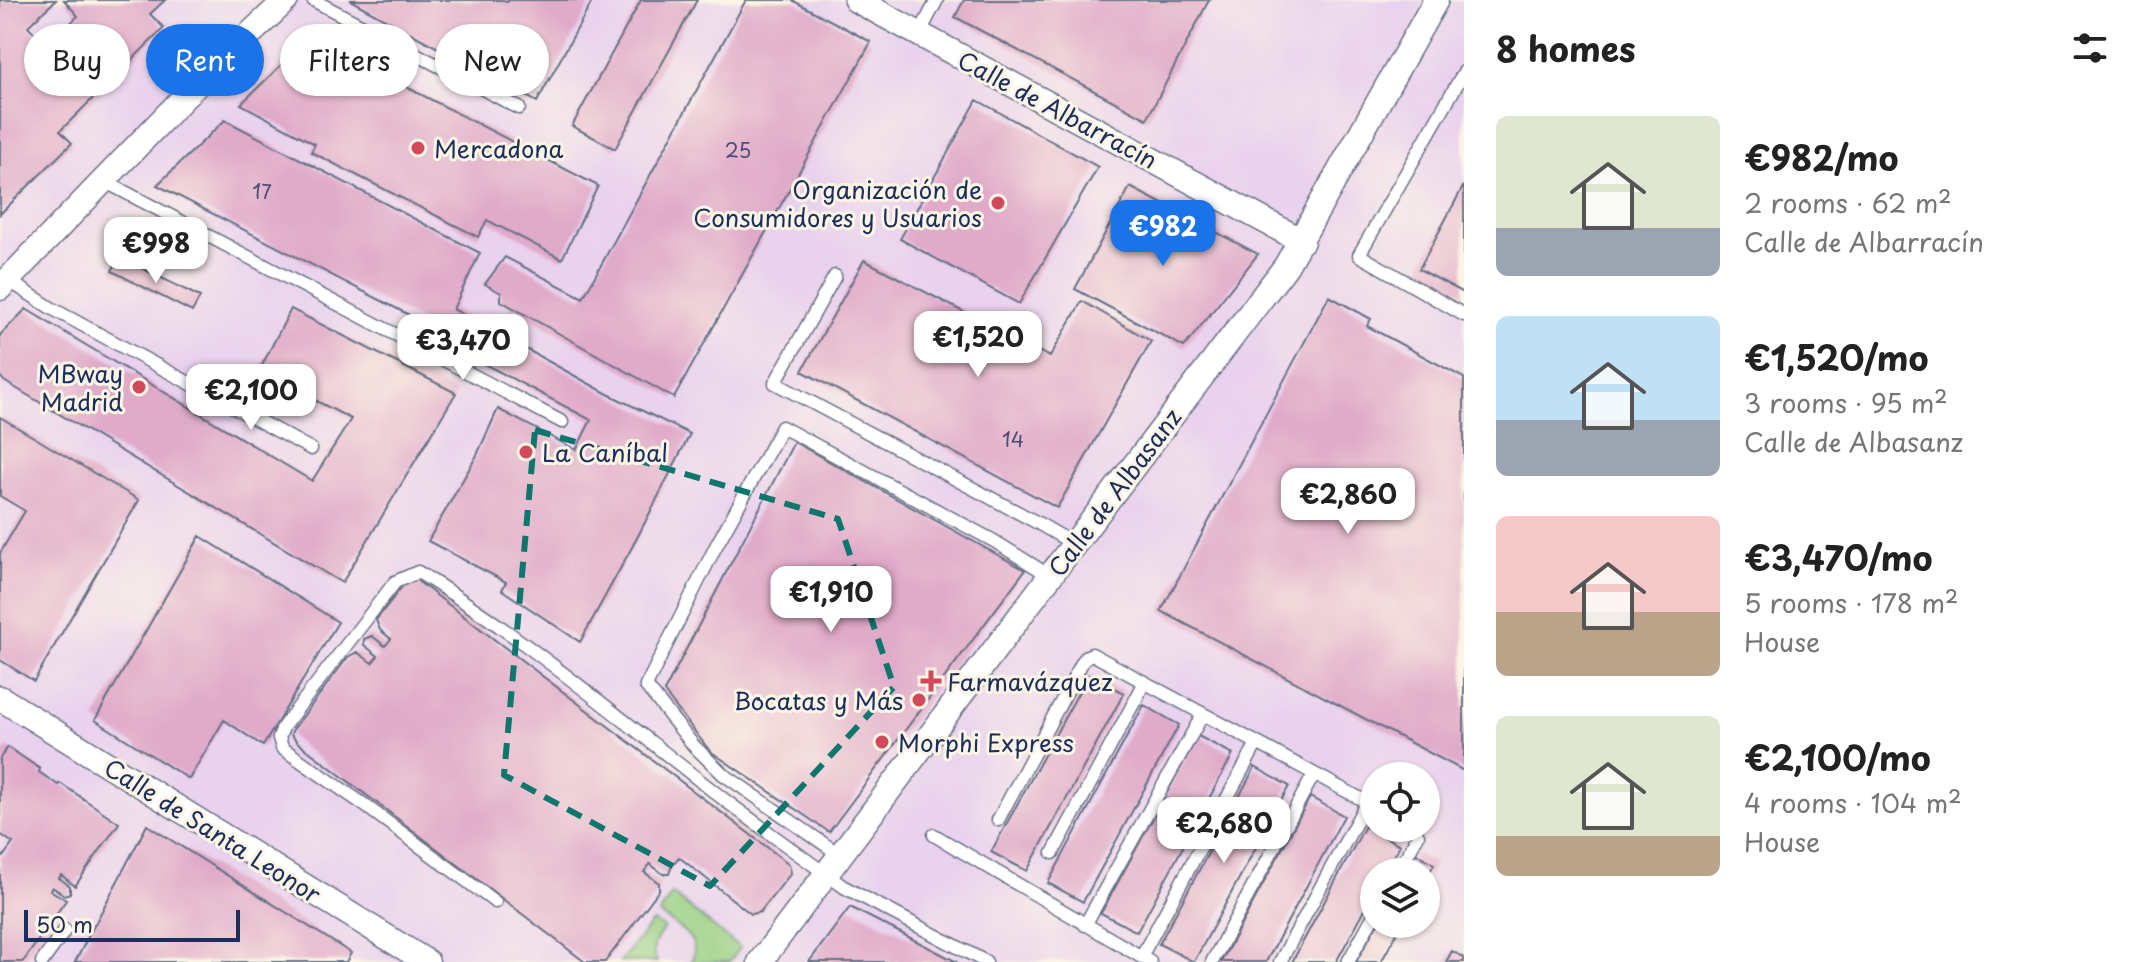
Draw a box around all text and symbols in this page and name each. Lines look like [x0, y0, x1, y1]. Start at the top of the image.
text: 8 homes [1496, 22, 1636, 74]
chip: Buy [24, 24, 130, 96]
chip: Rent [146, 24, 264, 96]
chip: Filters [280, 24, 419, 96]
chip: New [435, 24, 549, 96]
icon: filters [2068, 26, 2112, 70]
street label: Calle de Albarracín [952, 41, 1164, 177]
place label: Mercadona [434, 130, 564, 166]
text: €982/mo [1744, 131, 1899, 183]
house number: 25 [725, 135, 751, 165]
marker: Mercadona [409, 139, 427, 157]
icon: home [1560, 148, 1656, 244]
place label: Organización de Consumidores y Usuarios [693, 171, 982, 235]
house number: 17 [252, 176, 272, 206]
text: 2 rooms · 62 m² [1744, 183, 1952, 222]
marker: Organización de Consumidores y Usuarios [989, 194, 1007, 212]
pin: €982 [1116, 200, 1210, 268]
text: €982 [1129, 206, 1197, 245]
pin: €998 [109, 217, 203, 285]
text: Calle de Albarracín [1744, 222, 1984, 261]
text: €998 [122, 223, 190, 262]
pin: €1,520 [913, 311, 1043, 379]
pin: €3,470 [398, 314, 528, 382]
text: €1,520 [932, 317, 1024, 356]
text: €3,470 [415, 320, 511, 359]
text: €1,520/mo [1744, 331, 1928, 383]
icon: home [1560, 348, 1656, 444]
place label: MBway Madrid [38, 355, 123, 419]
pin: €2,100 [186, 364, 316, 432]
text: €2,100 [204, 370, 298, 409]
marker: MBway Madrid [130, 378, 148, 396]
text: 3 rooms · 95 m² [1744, 383, 1948, 422]
street label: Calle de Albasanz [1039, 400, 1189, 584]
text: Calle de Albasanz [1744, 422, 1963, 461]
house number: 14 [1002, 424, 1024, 454]
place label: La Caníbal [542, 434, 668, 470]
marker: La Caníbal [517, 443, 535, 461]
pin: €2,860 [1283, 468, 1413, 536]
text: €2,860 [1299, 474, 1397, 513]
text: €3,470/mo [1744, 531, 1932, 583]
icon: home [1560, 548, 1656, 644]
pin: €1,910 [766, 566, 896, 634]
text: €1,910 [788, 572, 874, 611]
text: 5 rooms · 178 m² [1744, 583, 1958, 622]
text: House [1744, 622, 1820, 661]
place label: Farmavázquez [947, 663, 1113, 699]
marker: Farmavázquez [922, 672, 940, 690]
place label: Bocatas y Más [734, 682, 903, 718]
marker: Bocatas y Más [910, 691, 928, 709]
place label: Morphi Express [898, 724, 1074, 760]
text: €2,100/mo [1744, 731, 1931, 783]
marker: Morphi Express [873, 733, 891, 751]
icon: home [1560, 748, 1656, 844]
street label: Calle de Santa Leonor [98, 749, 329, 912]
map controls [1360, 762, 1440, 938]
button: locate [1360, 762, 1440, 842]
text: 4 rooms · 104 m² [1744, 783, 1962, 822]
pin: €2,680 [1159, 797, 1289, 865]
text: €2,680 [1175, 803, 1273, 842]
text: House [1744, 822, 1820, 861]
button: layers [1360, 858, 1440, 938]
scale bar [24, 906, 240, 942]
text: 50 m [36, 907, 93, 940]

